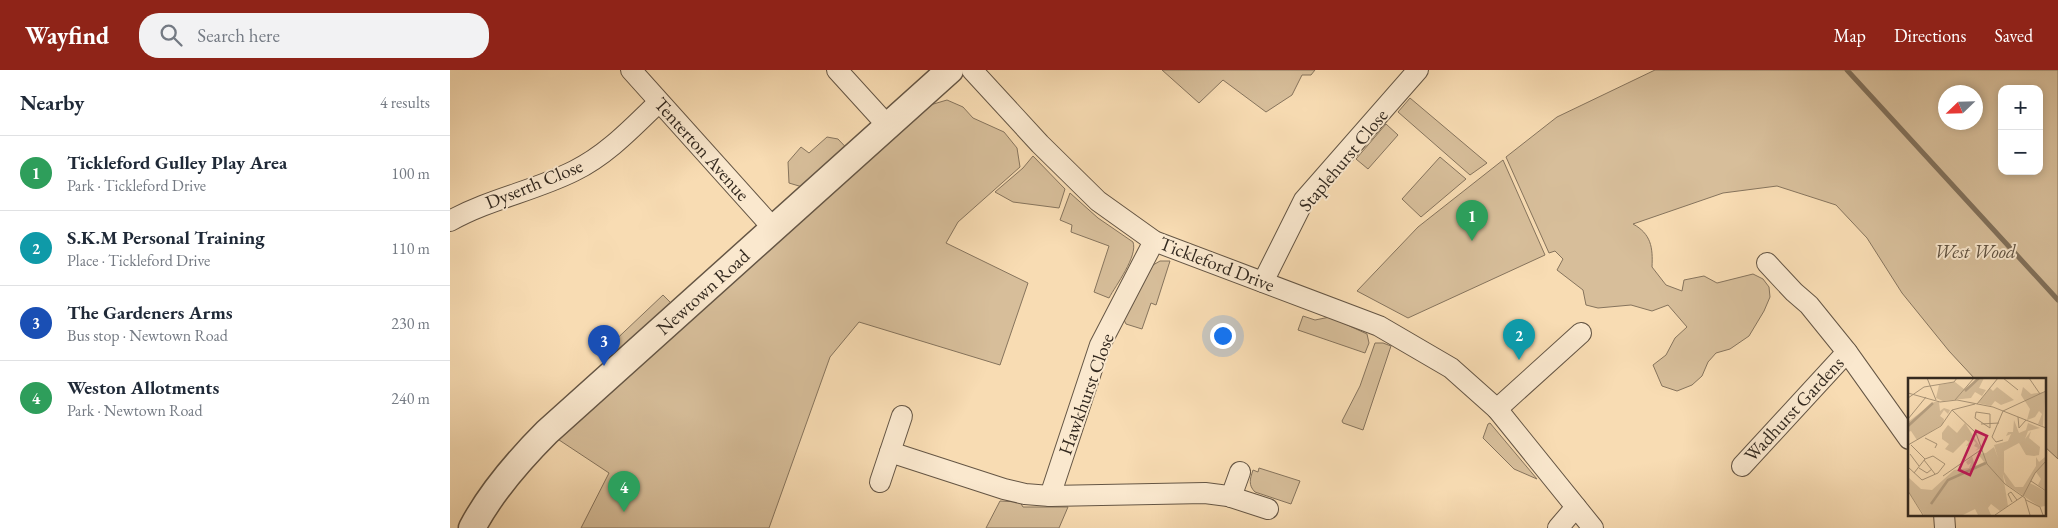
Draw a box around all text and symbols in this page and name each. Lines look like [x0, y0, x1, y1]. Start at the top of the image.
search box [139, 13, 489, 58]
text: Wayfind [25, 20, 109, 51]
icon: search [157, 21, 185, 49]
text: Search here [197, 23, 280, 48]
text: Map [1834, 24, 1866, 47]
text: Directions [1894, 24, 1966, 47]
text: Saved [1994, 24, 2033, 47]
north arrow [1938, 85, 1983, 130]
map controls [1998, 85, 2043, 175]
button: + [1998, 85, 2043, 130]
text: Nearby [20, 89, 84, 116]
text: 4 results [380, 92, 430, 113]
street label: Tenterton Avenue [649, 92, 755, 206]
street label: Staplehurst Close [1293, 103, 1393, 217]
button: − [1998, 130, 2043, 175]
text: Tickleford Gulley Play Area [67, 150, 287, 175]
street label: Dyserth Close [482, 153, 586, 215]
text: 1 [32, 163, 40, 184]
text: 100 m [391, 163, 430, 184]
text: Park · Tickleford Drive [67, 175, 206, 196]
pin: 1 [1456, 200, 1488, 241]
text: S.K.M Personal Training [67, 225, 265, 250]
street label: Tickleford Drive [1156, 231, 1278, 297]
text: 2 [32, 238, 40, 259]
text: 110 m [391, 238, 430, 259]
park label: West Wood [1934, 239, 2016, 264]
street label: Newtown Road [651, 243, 755, 340]
text: Place · Tickleford Drive [67, 250, 210, 271]
text: The Gardeners Arms [67, 300, 233, 325]
text: 3 [32, 313, 40, 334]
text: 230 m [391, 313, 430, 334]
pin: 2 [1503, 319, 1535, 360]
your location [1210, 323, 1236, 349]
text: Bus stop · Newtown Road [67, 325, 228, 346]
pin: 3 [588, 325, 620, 366]
street label: Hawkhurst Close [1052, 330, 1120, 458]
street label: Wadhurst Gardens [1739, 351, 1849, 467]
text: Weston Allotments [67, 375, 219, 400]
inset map [1908, 378, 2046, 516]
text: 4 [32, 388, 40, 409]
text: 240 m [391, 388, 430, 409]
text: Park · Newtown Road [67, 400, 203, 421]
pin: 4 [608, 471, 640, 512]

